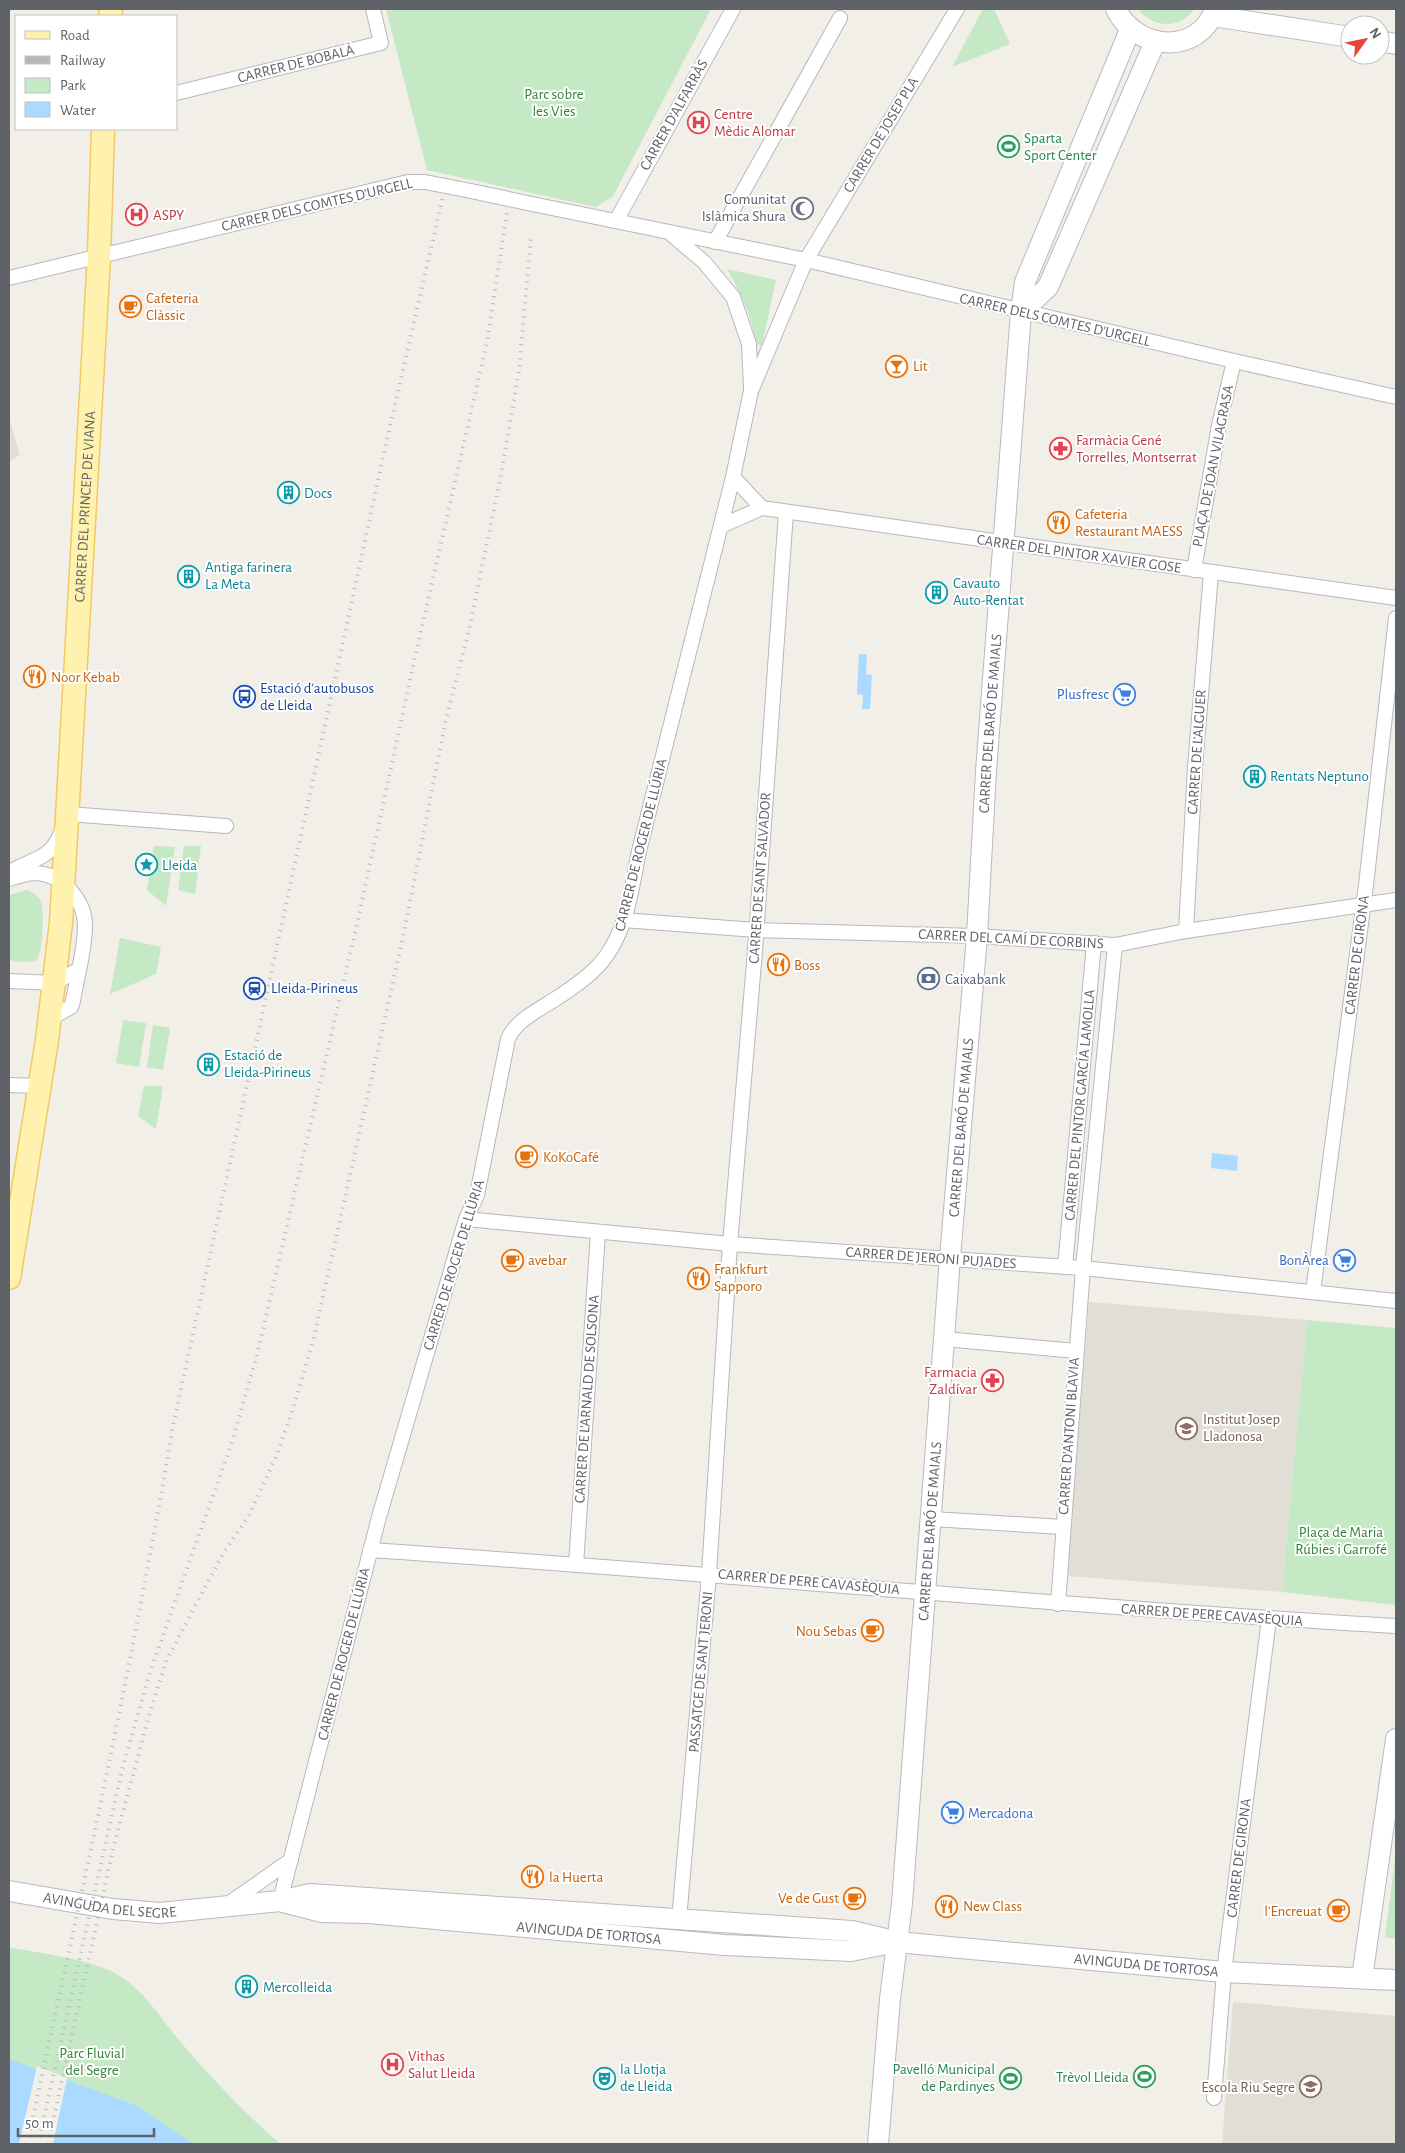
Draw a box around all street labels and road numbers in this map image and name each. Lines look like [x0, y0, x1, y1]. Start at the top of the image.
street label: CARRER DE BOBALÀ [236, 40, 356, 86]
street label: CARRER D'ALFARRÀS [636, 56, 711, 173]
street label: CARRER DE JOSEP PLA [841, 74, 922, 195]
street label: CARRER DELS COMTES D'URGELL [220, 176, 415, 234]
street label: CARRER DELS COMTES D'URGELL [958, 291, 1153, 349]
street label: PLAÇA DE JOAN VILAGRASA [1190, 383, 1236, 548]
street label: CARRER DEL PRINCEP DE VIANA [72, 410, 98, 603]
street label: CARRER DEL PINTOR XAVIER GOSE [976, 532, 1182, 576]
street label: CARRER DEL BARÓ DE MAIALS [976, 633, 1004, 814]
street label: CARRER DE L'ALGUER [1185, 689, 1209, 815]
street label: CARRER DE ROGER DE LLÚRIA [610, 756, 670, 933]
street label: CARRER DE SANT SALVADOR [747, 792, 773, 964]
street label: CARRER DE GIRONA [1342, 894, 1372, 1016]
street label: CARRER DEL CAMÍ DE CORBINS [918, 925, 1104, 951]
street label: CARRER DEL PINTOR GARCÍA LAMOLLA [1060, 988, 1098, 1221]
street label: CARRER DEL BARÓ DE MAIALS [946, 1037, 976, 1218]
street label: CARRER DE ROGER DE LLÚRIA [419, 1177, 487, 1352]
street label: CARRER DE JERONI PUJADES [845, 1245, 1017, 1271]
street label: CARRER DE L'ARNALD DE SOLSONA [572, 1294, 602, 1504]
street label: CARRER D'ANTONI BLAVIA [1056, 1356, 1082, 1515]
street label: CARRER DEL BARÓ DE MAIALS [916, 1441, 944, 1621]
street label: CARRER DE ROGER DE LLÚRIA [313, 1565, 373, 1742]
street label: CARRER DE PERE CAVASÈQUIA [718, 1565, 901, 1597]
street label: PASSATGE DE SANT JERONI [686, 1591, 716, 1753]
street label: CARRER DE PERE CAVASÈQUIA [1121, 1599, 1304, 1629]
street label: CARRER DE GIRONA [1224, 1797, 1254, 1919]
street label: AVINGUDA DEL SEGRE [42, 1890, 177, 1921]
street label: AVINGUDA DE TORTOSA [516, 1919, 662, 1947]
street label: AVINGUDA DE TORTOSA [1073, 1951, 1220, 1979]

